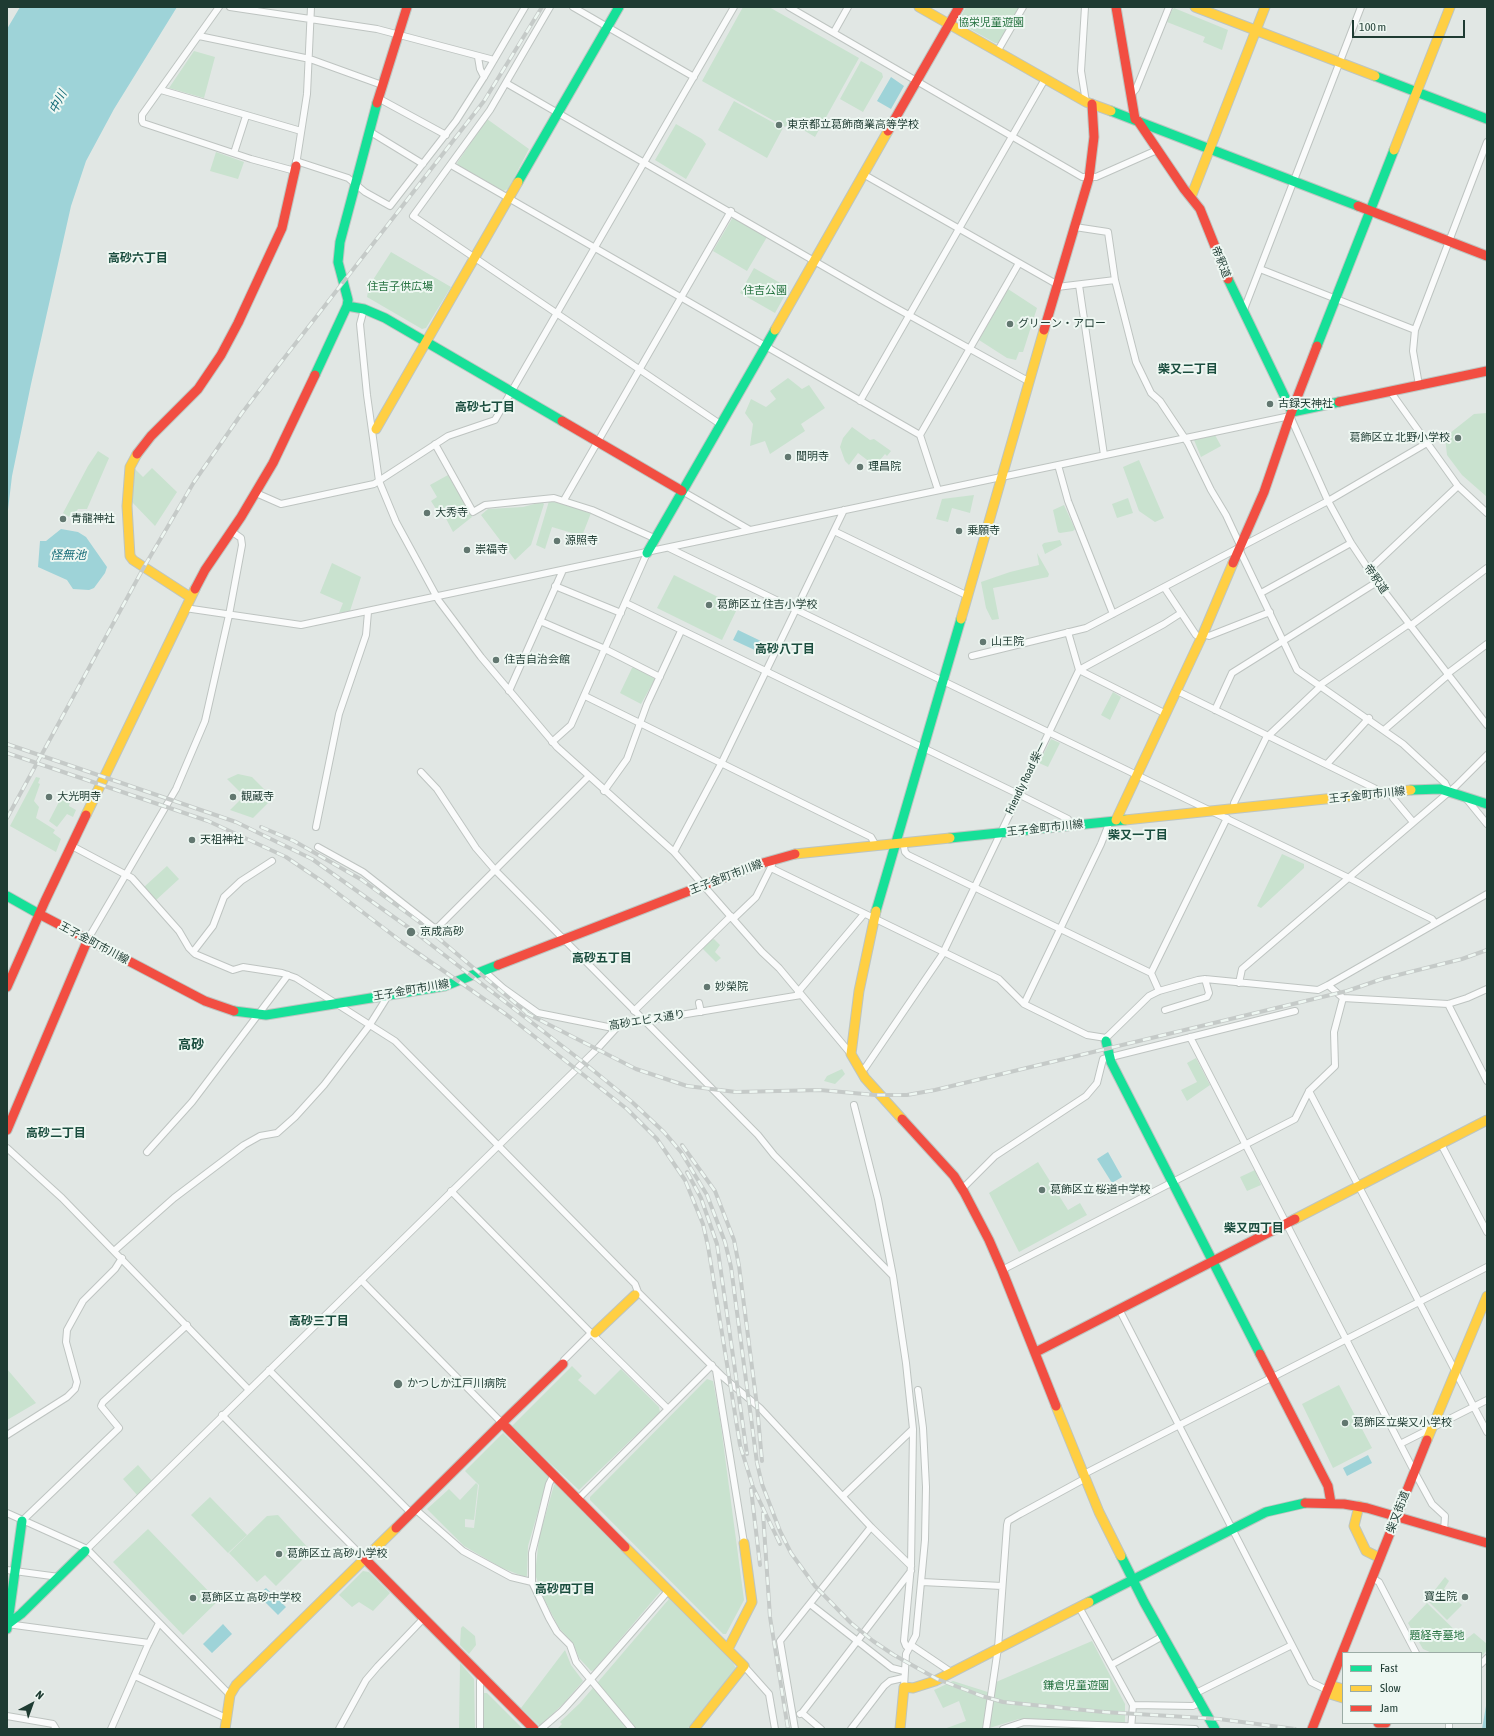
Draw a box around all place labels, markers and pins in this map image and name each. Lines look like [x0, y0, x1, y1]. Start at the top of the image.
place label: 東京都立葛飾商業高等学校 [787, 118, 919, 132]
marker: 東京都立葛飾商業高等学校 [774, 120, 784, 130]
place label: グリーン・アロー [1018, 317, 1106, 331]
marker: グリーン・アロー [1005, 319, 1015, 329]
place label: 古録天神社 [1278, 397, 1333, 411]
marker: 古録天神社 [1265, 399, 1275, 409]
place label: 葛飾区立 北野小学校 [1349, 431, 1450, 445]
marker: 葛飾区立 北野小学校 [1453, 433, 1463, 443]
place label: 聞明寺 [796, 450, 829, 464]
marker: 聞明寺 [783, 452, 793, 462]
place label: 理昌院 [868, 460, 901, 474]
marker: 理昌院 [855, 462, 865, 472]
place label: 大秀寺 [435, 506, 468, 520]
marker: 大秀寺 [422, 508, 432, 518]
place label: 青龍神社 [71, 512, 115, 526]
marker: 青龍神社 [58, 514, 68, 524]
place label: 乗願寺 [967, 524, 1000, 538]
marker: 乗願寺 [954, 526, 964, 536]
place label: 源照寺 [565, 534, 598, 548]
marker: 源照寺 [552, 536, 562, 546]
place label: 崇福寺 [475, 543, 508, 557]
marker: 崇福寺 [462, 545, 472, 555]
place label: 葛飾区立 住吉小学校 [717, 598, 818, 612]
marker: 葛飾区立 住吉小学校 [704, 600, 714, 610]
place label: 山王院 [991, 635, 1024, 649]
marker: 山王院 [978, 637, 988, 647]
place label: 住吉自治会館 [504, 653, 570, 667]
marker: 住吉自治会館 [491, 655, 501, 665]
place label: 大光明寺 [57, 790, 101, 804]
place label: 観蔵寺 [241, 790, 274, 804]
marker: 大光明寺 [44, 792, 54, 802]
marker: 観蔵寺 [228, 792, 238, 802]
place label: 天祖神社 [200, 833, 244, 847]
marker: 天祖神社 [187, 835, 197, 845]
place label: 京成高砂 [420, 925, 464, 939]
marker: 京成高砂 [405, 926, 417, 938]
place label: 妙榮院 [715, 980, 748, 994]
marker: 妙榮院 [702, 982, 712, 992]
place label: 葛飾区立 桜道中学校 [1050, 1183, 1151, 1197]
marker: 葛飾区立 桜道中学校 [1037, 1185, 1047, 1195]
place label: かつしか江戸川病院 [407, 1377, 506, 1391]
marker: かつしか江戸川病院 [392, 1378, 404, 1390]
place label: 葛飾区立柴又小学校 [1353, 1416, 1452, 1430]
marker: 葛飾区立柴又小学校 [1340, 1418, 1350, 1428]
place label: 葛飾区立 高砂小学校 [287, 1547, 388, 1561]
marker: 葛飾区立 高砂小学校 [274, 1549, 284, 1559]
place label: 寶生院 [1424, 1590, 1457, 1604]
place label: 葛飾区立 高砂中学校 [201, 1591, 302, 1605]
marker: 寶生院 [1460, 1592, 1470, 1602]
marker: 葛飾区立 高砂中学校 [188, 1593, 198, 1603]

